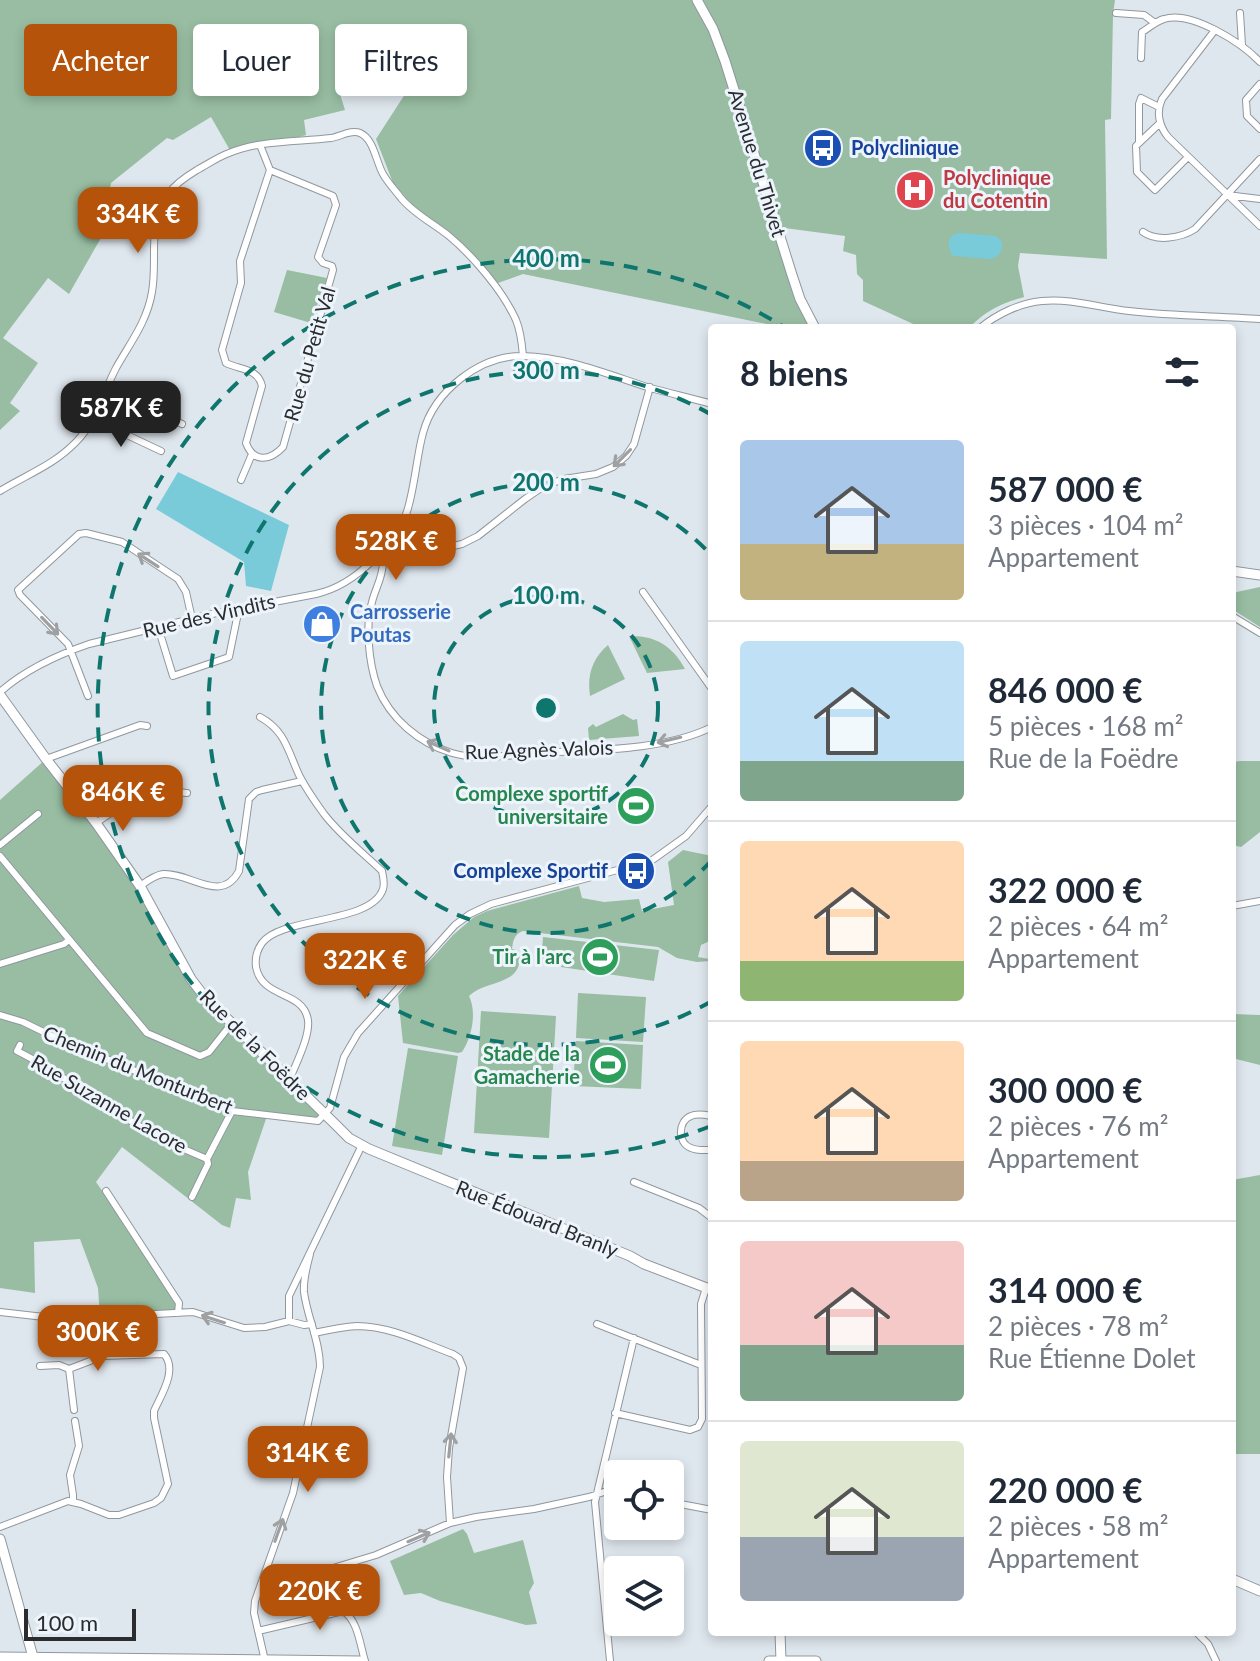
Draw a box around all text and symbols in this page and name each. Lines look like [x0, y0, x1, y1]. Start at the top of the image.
chip: Acheter [24, 24, 177, 96]
chip: Louer [193, 24, 319, 96]
chip: Filtres [335, 24, 467, 96]
street label: Avenue du Thivet [724, 86, 792, 240]
bus stop icon: Polyclinique [802, 127, 844, 169]
place label: Polyclinique [851, 135, 959, 159]
place label: Polyclinique du Cotentin [943, 165, 1051, 212]
hospital icon: Polyclinique du Cotentin [894, 169, 936, 211]
pin: 334K € [73, 187, 203, 255]
text: 334K € [96, 197, 180, 229]
text: 400 m [512, 243, 580, 272]
street label: Rue du Petit Val [278, 284, 340, 424]
icon: filters [1160, 350, 1204, 394]
text: 8 biens [740, 352, 848, 393]
text: 300 m [512, 355, 580, 384]
pin: 587K € [56, 381, 186, 449]
text: 587K € [79, 391, 163, 423]
one-way arrow [612, 448, 631, 468]
text: 200 m [512, 467, 580, 496]
text: 587 000 € [988, 468, 1143, 509]
icon: home [804, 472, 900, 568]
text: 3 pièces · 104 m² [988, 509, 1183, 541]
pin: 528K € [331, 514, 461, 582]
text: 528K € [354, 524, 438, 556]
text: Appartement [988, 541, 1139, 573]
one-way arrow [138, 551, 160, 568]
text: 100 m [512, 580, 580, 609]
street label: Rue des Vindits [140, 588, 277, 642]
place label: Carrosserie Poutas [350, 599, 451, 646]
shop icon: Carrosserie Poutas [301, 603, 343, 645]
one-way arrow [40, 616, 59, 635]
text: 846 000 € [988, 669, 1143, 710]
icon: home [804, 673, 900, 769]
centre of rings [532, 694, 560, 722]
text: 5 pièces · 168 m² [988, 710, 1183, 742]
one-way arrow [657, 733, 683, 748]
street label: Rue Agnès Valois [464, 734, 614, 764]
one-way arrow [426, 738, 450, 753]
text: Rue de la Foëdre [988, 742, 1179, 774]
pin: 846K € [58, 765, 188, 833]
text: 846K € [81, 775, 165, 807]
place label: Complexe sportif universitaire [455, 781, 609, 828]
sports icon: Complexe sportif universitaire [615, 785, 657, 827]
bus stop icon: Complexe Sportif [615, 850, 657, 892]
place label: Complexe Sportif [453, 858, 609, 882]
text: 322 000 € [988, 869, 1143, 910]
icon: home [804, 873, 900, 969]
text: 2 pièces · 64 m² [988, 910, 1168, 942]
pin: 322K € [300, 933, 430, 1001]
sports icon: Tir à l'arc [579, 936, 621, 978]
text: Appartement [988, 942, 1139, 974]
text: 322K € [323, 943, 407, 975]
place label: Tir à l'arc [492, 944, 572, 968]
street label: Rue de la Foëdre [195, 984, 316, 1105]
street label: Chemin du Monturbert [40, 1020, 237, 1118]
place label: Stade de la Gamacherie [474, 1041, 580, 1088]
sports icon: Stade de la Gamacherie [587, 1044, 629, 1086]
street label: Rue Suzanne Lacore [27, 1049, 192, 1158]
text: 300 000 € [988, 1069, 1143, 1110]
icon: home [804, 1073, 900, 1169]
text: 2 pièces · 76 m² [988, 1110, 1168, 1142]
text: Appartement [988, 1142, 1139, 1174]
street label: Rue Édouard Branly [453, 1175, 623, 1262]
text: 314 000 € [988, 1269, 1143, 1310]
icon: home [804, 1273, 900, 1369]
pin: 300K € [33, 1305, 163, 1373]
one-way arrow [201, 1310, 226, 1325]
text: 2 pièces · 78 m² [988, 1310, 1168, 1342]
text: 300K € [56, 1315, 140, 1347]
text: Rue Étienne Dolet [988, 1342, 1196, 1374]
pin: 314K € [243, 1426, 373, 1494]
one-way arrow [442, 1432, 457, 1459]
text: 314K € [266, 1436, 350, 1468]
map controls [604, 1460, 684, 1636]
button: locate [604, 1460, 684, 1540]
text: 220 000 € [988, 1469, 1143, 1510]
icon: home [804, 1473, 900, 1569]
text: 2 pièces · 58 m² [988, 1510, 1168, 1542]
one-way arrow [273, 1518, 288, 1543]
one-way arrow [406, 1529, 431, 1544]
text: Appartement [988, 1542, 1139, 1574]
button: layers [604, 1556, 684, 1636]
pin: 220K € [255, 1564, 385, 1632]
text: 220K € [278, 1574, 362, 1606]
scale bar [24, 1605, 136, 1641]
text: 100 m [36, 1609, 98, 1636]

